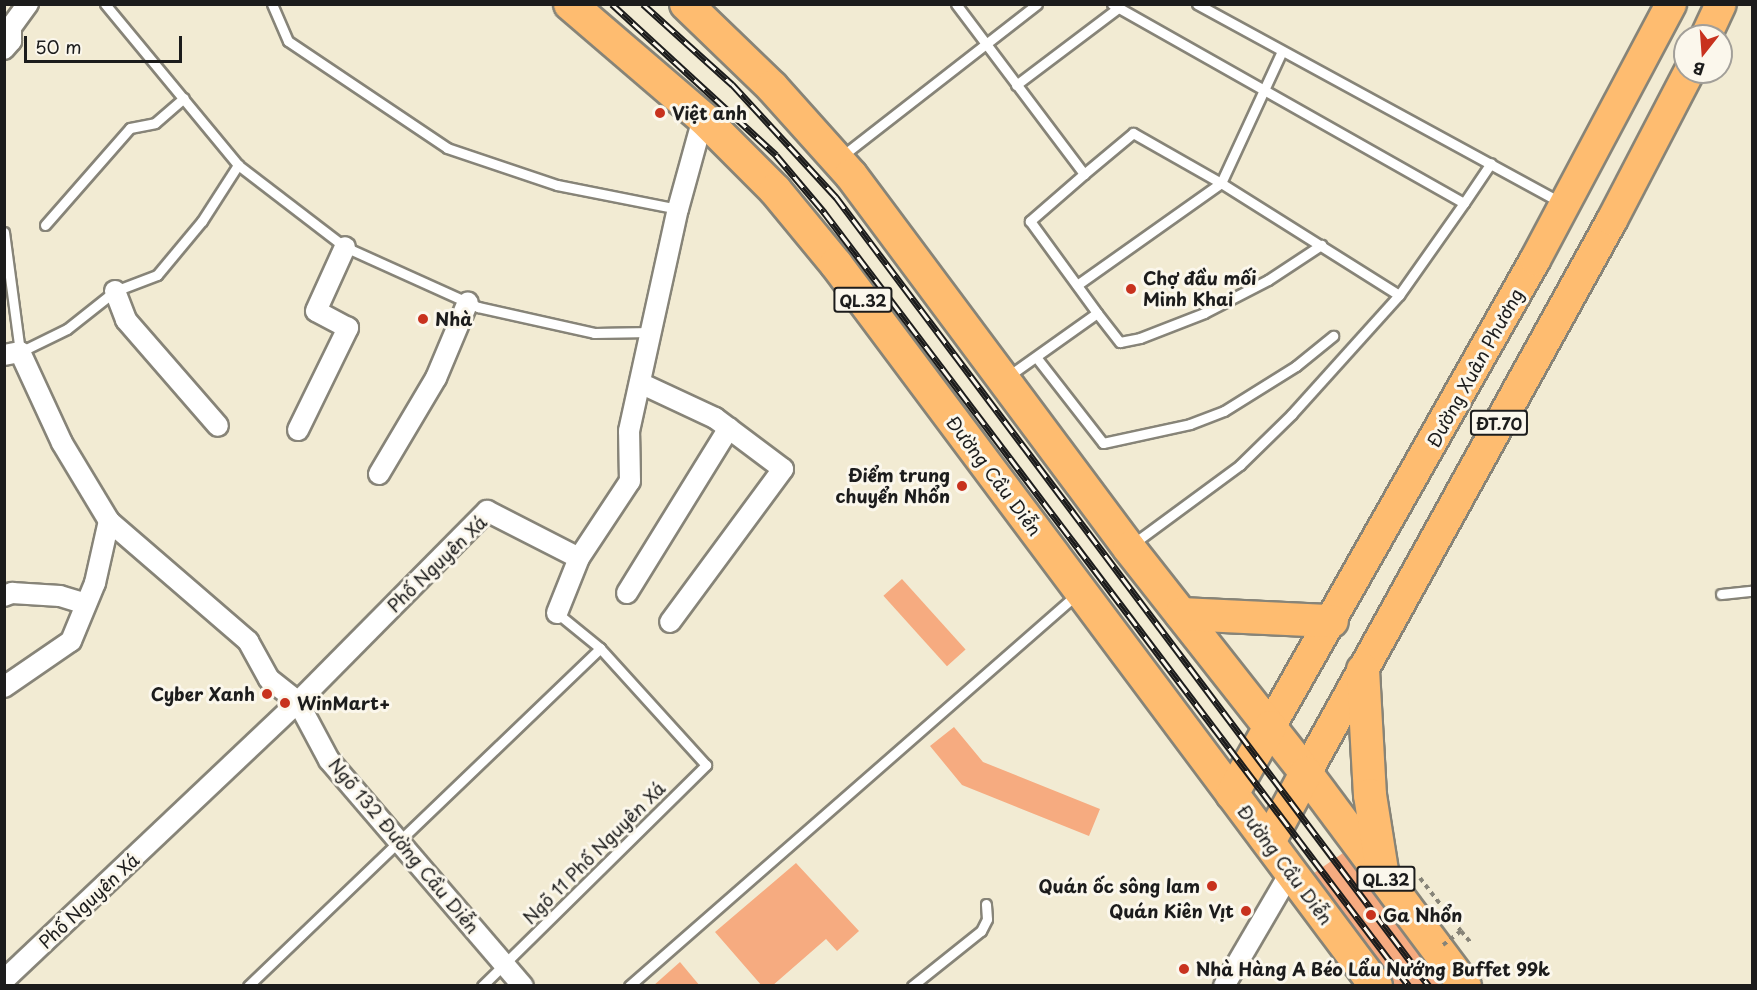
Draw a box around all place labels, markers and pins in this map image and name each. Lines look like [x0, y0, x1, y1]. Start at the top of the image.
place label: Việt anh [672, 102, 748, 124]
marker: Việt anh [653, 106, 667, 120]
place label: Chợ đầu mối Minh Khai [1143, 268, 1258, 310]
marker: Chợ đầu mối Minh Khai [1124, 282, 1138, 296]
place label: Nhà [435, 308, 472, 330]
marker: Nhà [416, 312, 430, 326]
place label: Điểm trung chuyển Nhổn [833, 465, 950, 508]
marker: Điểm trung chuyển Nhổn [955, 479, 969, 493]
place label: Cyber Xanh [151, 683, 255, 705]
marker: Cyber Xanh [260, 687, 274, 701]
place label: WinMart+ [297, 692, 390, 714]
marker: WinMart+ [278, 696, 292, 710]
place label: Quán ốc sông lam [1038, 875, 1200, 897]
marker: Quán ốc sông lam [1205, 879, 1219, 893]
place label: Quán Kiên Vịt [1109, 900, 1234, 922]
marker: Quán Kiên Vịt [1239, 904, 1253, 918]
place label: Ga Nhổn [1383, 904, 1463, 926]
marker: Ga Nhổn [1364, 908, 1378, 922]
place label: Nhà Hàng A Béo Lẩu Nướng Buffet 99k [1196, 958, 1556, 980]
marker: Nhà Hàng A Béo Lẩu Nướng Buffet 99k [1177, 962, 1191, 976]

